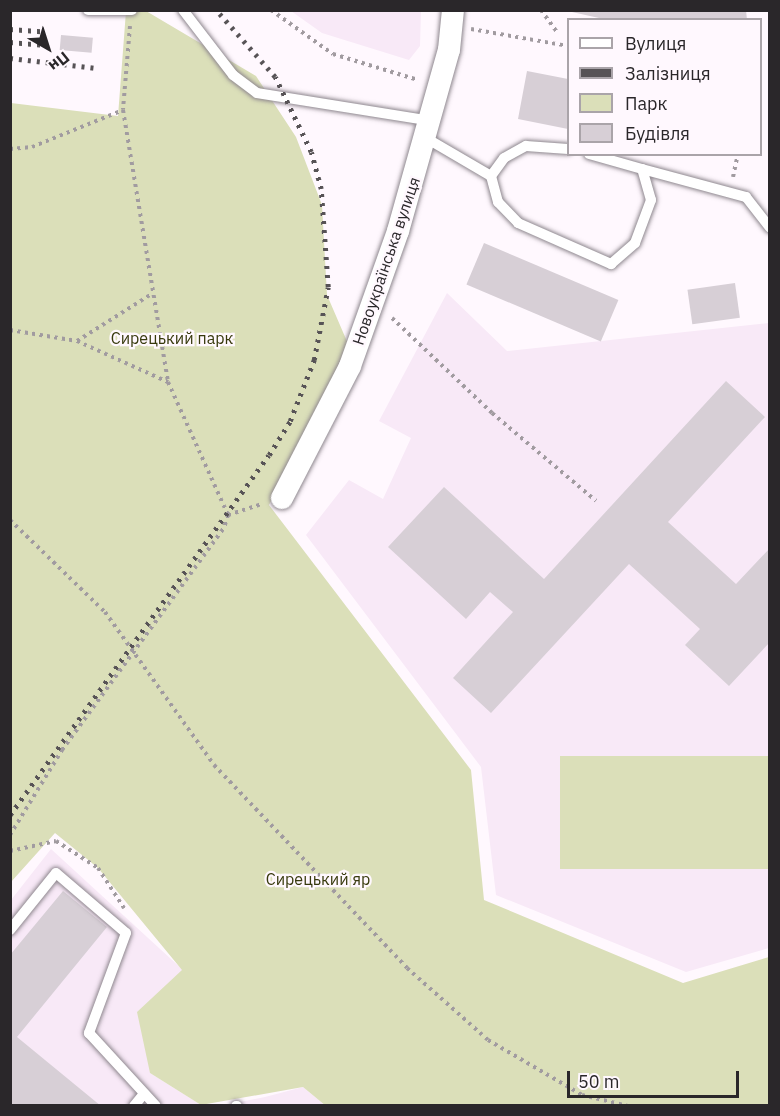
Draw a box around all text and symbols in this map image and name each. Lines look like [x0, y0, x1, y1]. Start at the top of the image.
north arrow [18, 18, 78, 78]
legend [567, 18, 762, 156]
text: Вулиця [625, 32, 686, 55]
text: Пн [45, 48, 74, 76]
text: Залізниця [625, 62, 711, 85]
text: Парк [625, 92, 667, 115]
text: Будівля [625, 122, 690, 145]
street label: Новоукраїнська вулиця [348, 174, 424, 348]
park label: Сирецький парк [111, 328, 233, 348]
park label: Сирецький яр [266, 869, 370, 889]
scale bar [570, 1059, 742, 1097]
text: 50 m [578, 1070, 620, 1093]

